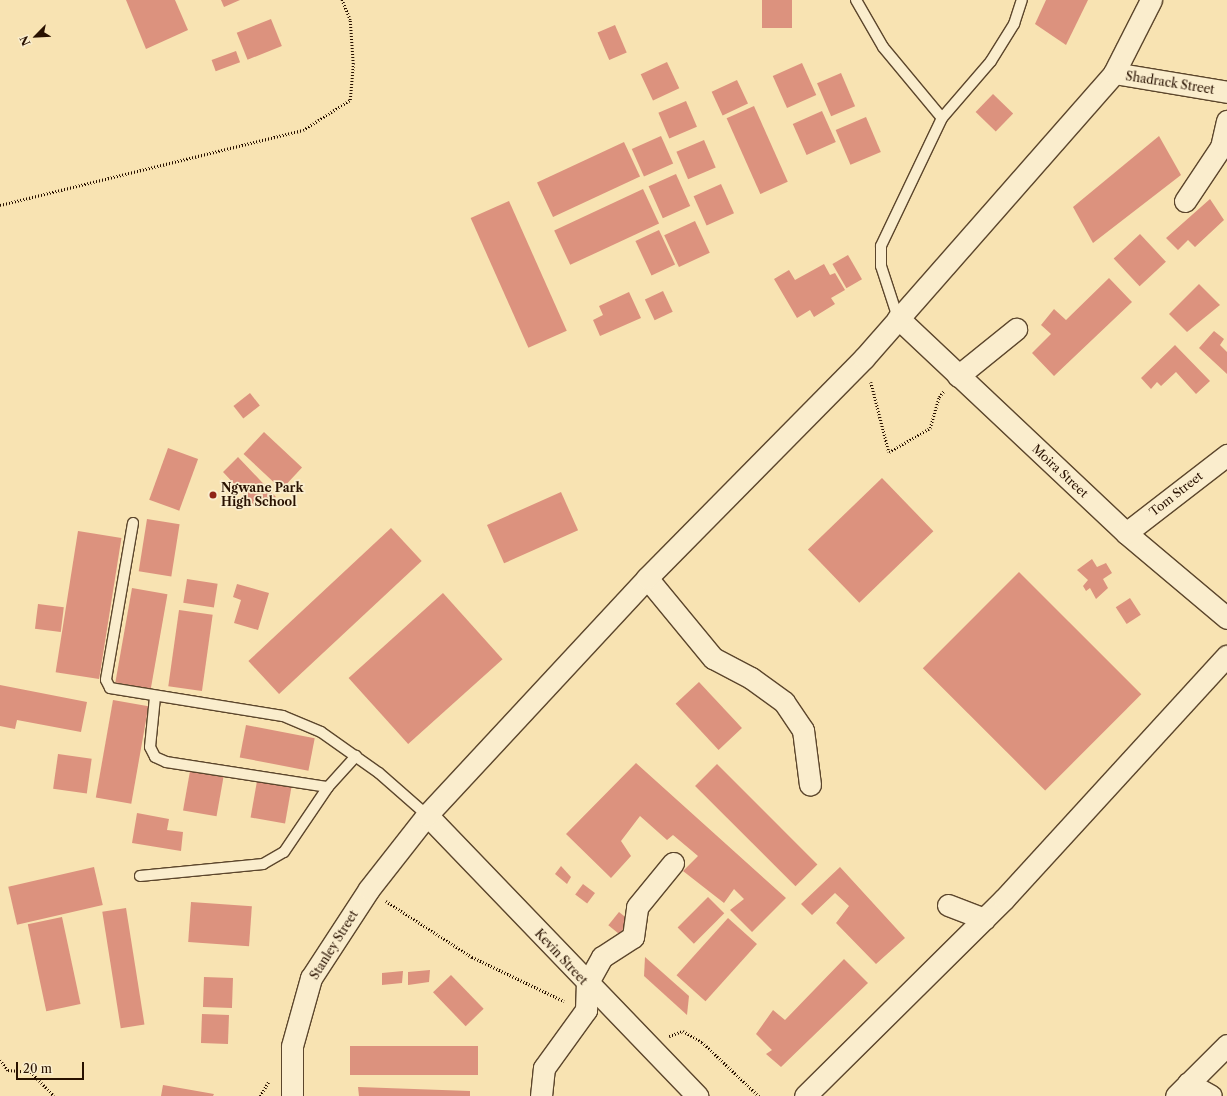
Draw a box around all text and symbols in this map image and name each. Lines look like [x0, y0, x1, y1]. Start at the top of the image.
north arrow [16, 16, 56, 56]
text: N [17, 34, 33, 48]
street label: Shadrack Street [1124, 69, 1216, 97]
street label: Moira Street [1029, 441, 1091, 501]
street label: Tom Street [1147, 469, 1205, 519]
place label: Ngwane Park High School [221, 481, 303, 509]
marker: Ngwane Park High School [208, 490, 218, 500]
street label: Stanley Street [307, 908, 361, 982]
street label: Kevin Street [532, 926, 590, 988]
scale bar [18, 1054, 86, 1080]
text: 20 m [23, 1061, 52, 1076]

